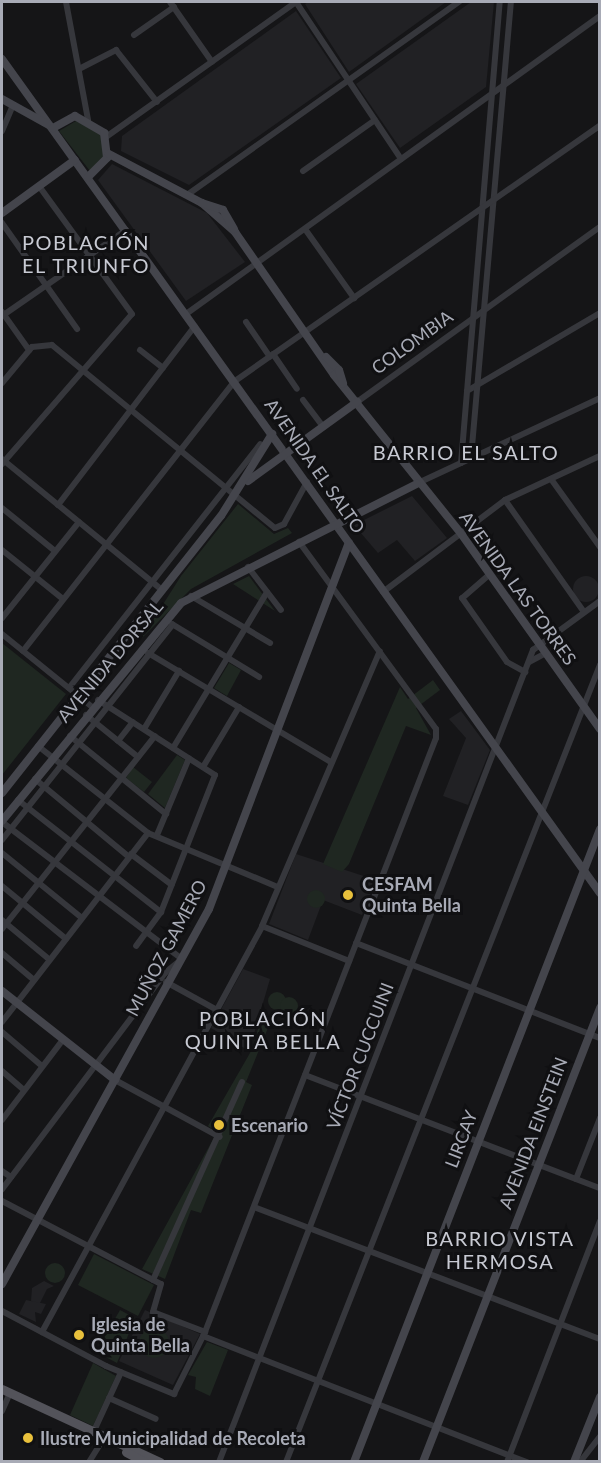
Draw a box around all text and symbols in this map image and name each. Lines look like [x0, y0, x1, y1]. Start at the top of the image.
district label: POBLACIÓN EL TRIUNFO [21, 230, 151, 277]
street label: COLOMBIA [367, 305, 457, 379]
street label: AVENIDA EL SALTO [260, 394, 370, 538]
district label: BARRIO EL SALTO [372, 440, 560, 464]
street label: AVENIDA LAS TORRES [455, 507, 581, 669]
street label: AVENIDA DORSAL [53, 595, 167, 727]
place label: CESFAM Quinta Bella [362, 874, 461, 916]
street label: MUÑOZ GAMERO [121, 876, 211, 1020]
marker: CESFAM Quinta Bella [339, 886, 357, 904]
street label: VÍCTOR CUCCUINI [322, 979, 398, 1133]
district label: POBLACIÓN QUINTA BELLA [184, 1006, 342, 1053]
street label: AVENIDA EINSTEIN [494, 1054, 572, 1212]
street label: LIRCAY [440, 1107, 482, 1171]
place label: Escenario [231, 1114, 308, 1136]
marker: Escenario [212, 1118, 226, 1132]
district label: BARRIO VISTA HERMOSA [425, 1226, 575, 1273]
place label: Iglesia de Quinta Bella [91, 1314, 190, 1356]
marker: Iglesia de Quinta Bella [72, 1328, 86, 1342]
place label: Ilustre Municipalidad de Recoleta [40, 1427, 306, 1449]
marker: Ilustre Municipalidad de Recoleta [21, 1431, 35, 1445]

